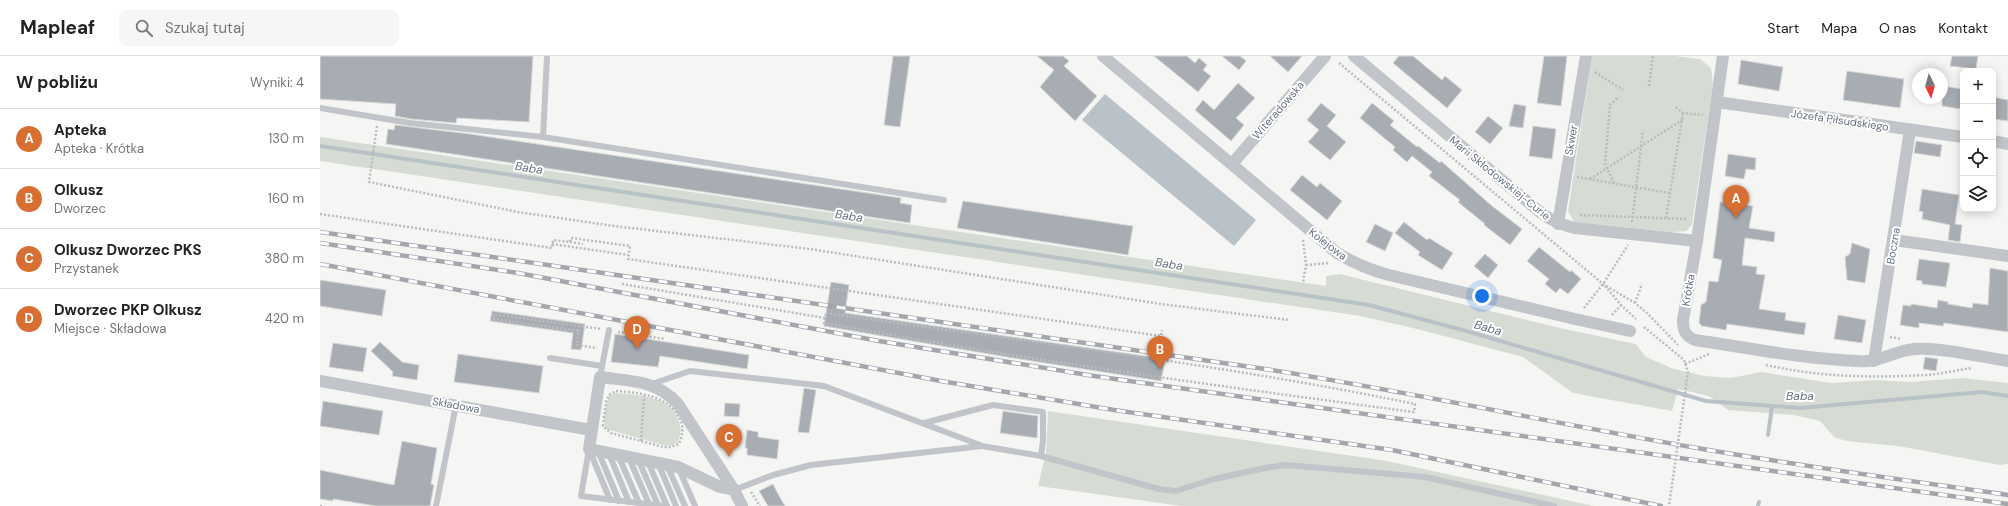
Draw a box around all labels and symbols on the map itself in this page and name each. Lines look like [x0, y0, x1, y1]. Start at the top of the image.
north arrow [1912, 68, 1948, 104]
street label: Witeradowska [1249, 78, 1307, 142]
street label: Józefa Piłsudskiego [1790, 106, 1890, 134]
street label: Skwer [1561, 124, 1581, 156]
street label: Marii Skłodowskiej-Curie [1447, 133, 1553, 223]
water label: Baba [514, 158, 544, 178]
pin: A [1723, 185, 1749, 218]
water label: Baba [834, 206, 864, 226]
street label: Kolejowa [1306, 225, 1350, 263]
street label: Boczna [1883, 227, 1903, 265]
water label: Baba [1154, 254, 1184, 274]
street label: Krótka [1678, 273, 1698, 307]
your location [1472, 286, 1492, 306]
pin: D [624, 316, 650, 349]
water label: Baba [1472, 316, 1504, 340]
pin: B [1147, 336, 1173, 369]
water label: Baba [1786, 388, 1814, 404]
street label: Składowa [431, 394, 481, 416]
pin: C [716, 424, 742, 457]

